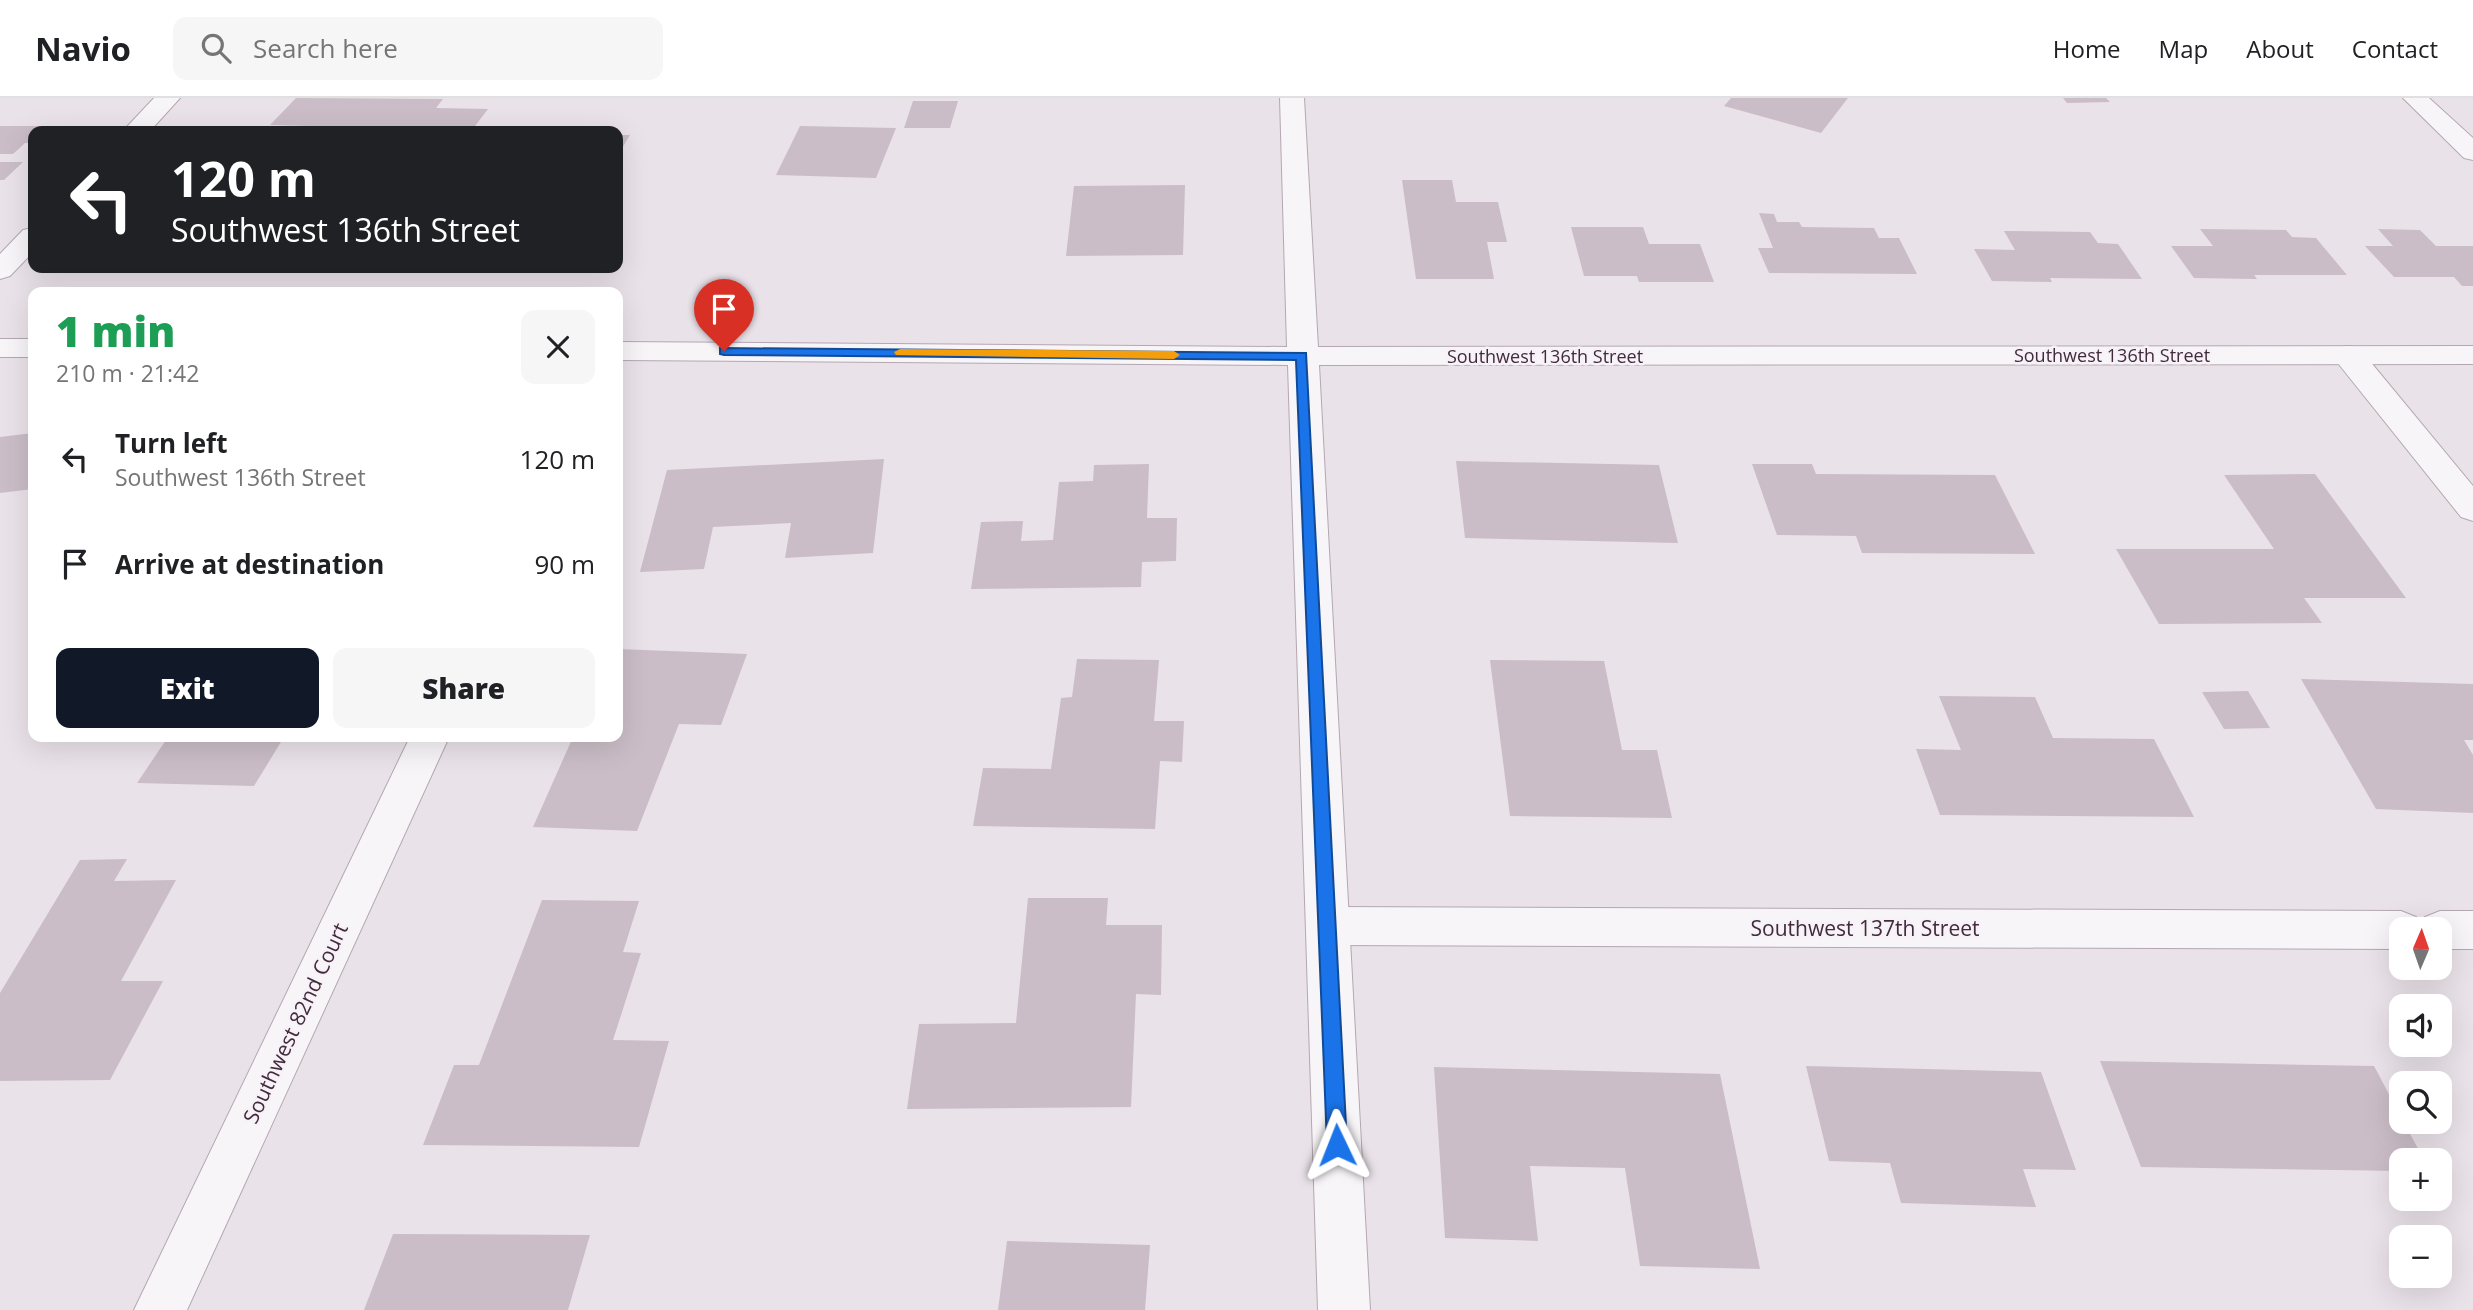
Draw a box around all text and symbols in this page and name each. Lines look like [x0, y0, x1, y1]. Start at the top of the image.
search box [173, 17, 663, 80]
text: Navio [35, 26, 131, 71]
icon: search [197, 29, 235, 67]
text: Search here [253, 30, 398, 66]
text: Home [2053, 32, 2121, 65]
text: Map [2159, 32, 2208, 65]
text: About [2246, 32, 2314, 65]
text: Contact [2352, 32, 2438, 65]
text: 120 m [171, 145, 316, 211]
icon: left [56, 154, 147, 245]
text: Southwest 136th Street [171, 208, 520, 251]
pin [694, 279, 754, 351]
icon: arrive [705, 290, 743, 328]
text: 1 min [56, 302, 175, 359]
button: close [521, 310, 595, 384]
street label: Southwest 136th Street [2014, 343, 2210, 367]
street label: Southwest 136th Street [1447, 344, 1643, 368]
text: 210 m · 21:42 [56, 357, 199, 389]
text: Turn left [115, 425, 227, 461]
icon: left [56, 440, 94, 478]
text: 120 m [520, 441, 595, 477]
text: Southwest 136th Street [115, 461, 366, 493]
icon: arrive [56, 545, 94, 583]
text: Arrive at destination [115, 546, 384, 582]
text: 90 m [534, 546, 595, 582]
button: Exit [56, 648, 319, 728]
button: Share [333, 648, 595, 728]
street label: Southwest 137th Street [1751, 914, 1979, 942]
north arrow [2389, 917, 2452, 980]
map controls [2389, 917, 2452, 1288]
street label: Southwest 82nd Court [236, 918, 354, 1128]
button: sound [2389, 994, 2452, 1057]
button: search [2389, 1071, 2452, 1134]
position arrow [1300, 1108, 1374, 1182]
button: + [2389, 1148, 2452, 1211]
button: − [2389, 1225, 2452, 1288]

